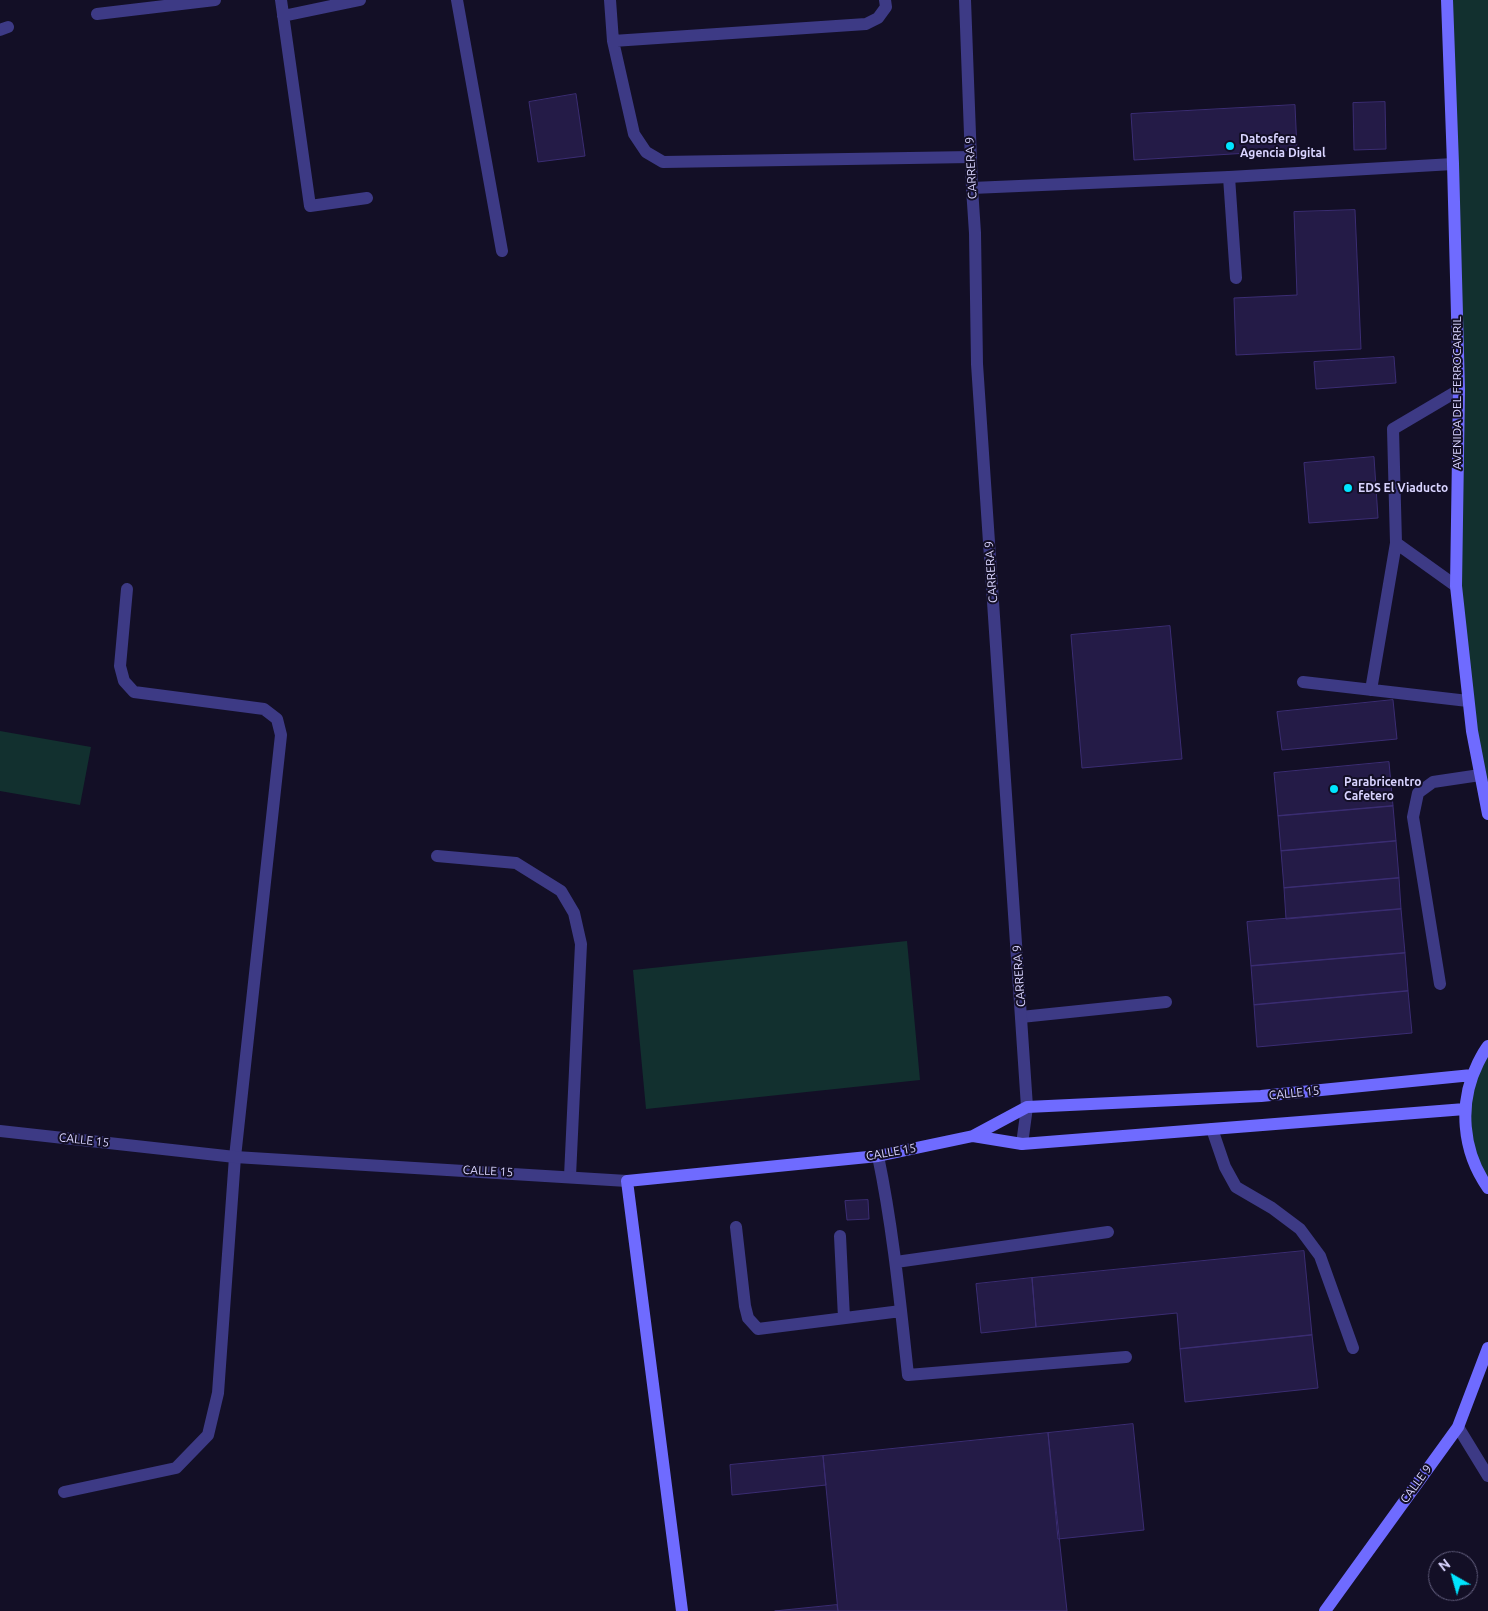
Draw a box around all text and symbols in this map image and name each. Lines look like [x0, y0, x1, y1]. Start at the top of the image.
place label: Datosfera Agencia Digital [1240, 132, 1326, 160]
street label: CARRERA 9 [962, 137, 980, 199]
marker: Datosfera Agencia Digital [1224, 140, 1236, 152]
street label: AVENIDA DEL FERROCARRIL [1450, 316, 1464, 470]
place label: EDS El Viaducto [1358, 481, 1448, 495]
marker: EDS El Viaducto [1342, 482, 1354, 494]
street label: CARRERA 9 [982, 540, 1000, 604]
place label: Parabricentro Cafetero [1344, 775, 1422, 803]
marker: Parabricentro Cafetero [1328, 783, 1340, 795]
street label: CARRERA 9 [1010, 944, 1028, 1008]
street label: CALLE 15 [1268, 1083, 1320, 1103]
street label: CALLE 15 [58, 1130, 110, 1150]
street label: CALLE 15 [865, 1141, 917, 1163]
street label: CALLE 15 [462, 1162, 514, 1180]
street label: CALLE 9 [1397, 1462, 1435, 1506]
north arrow [1428, 1551, 1478, 1601]
text: N [1435, 1555, 1453, 1574]

